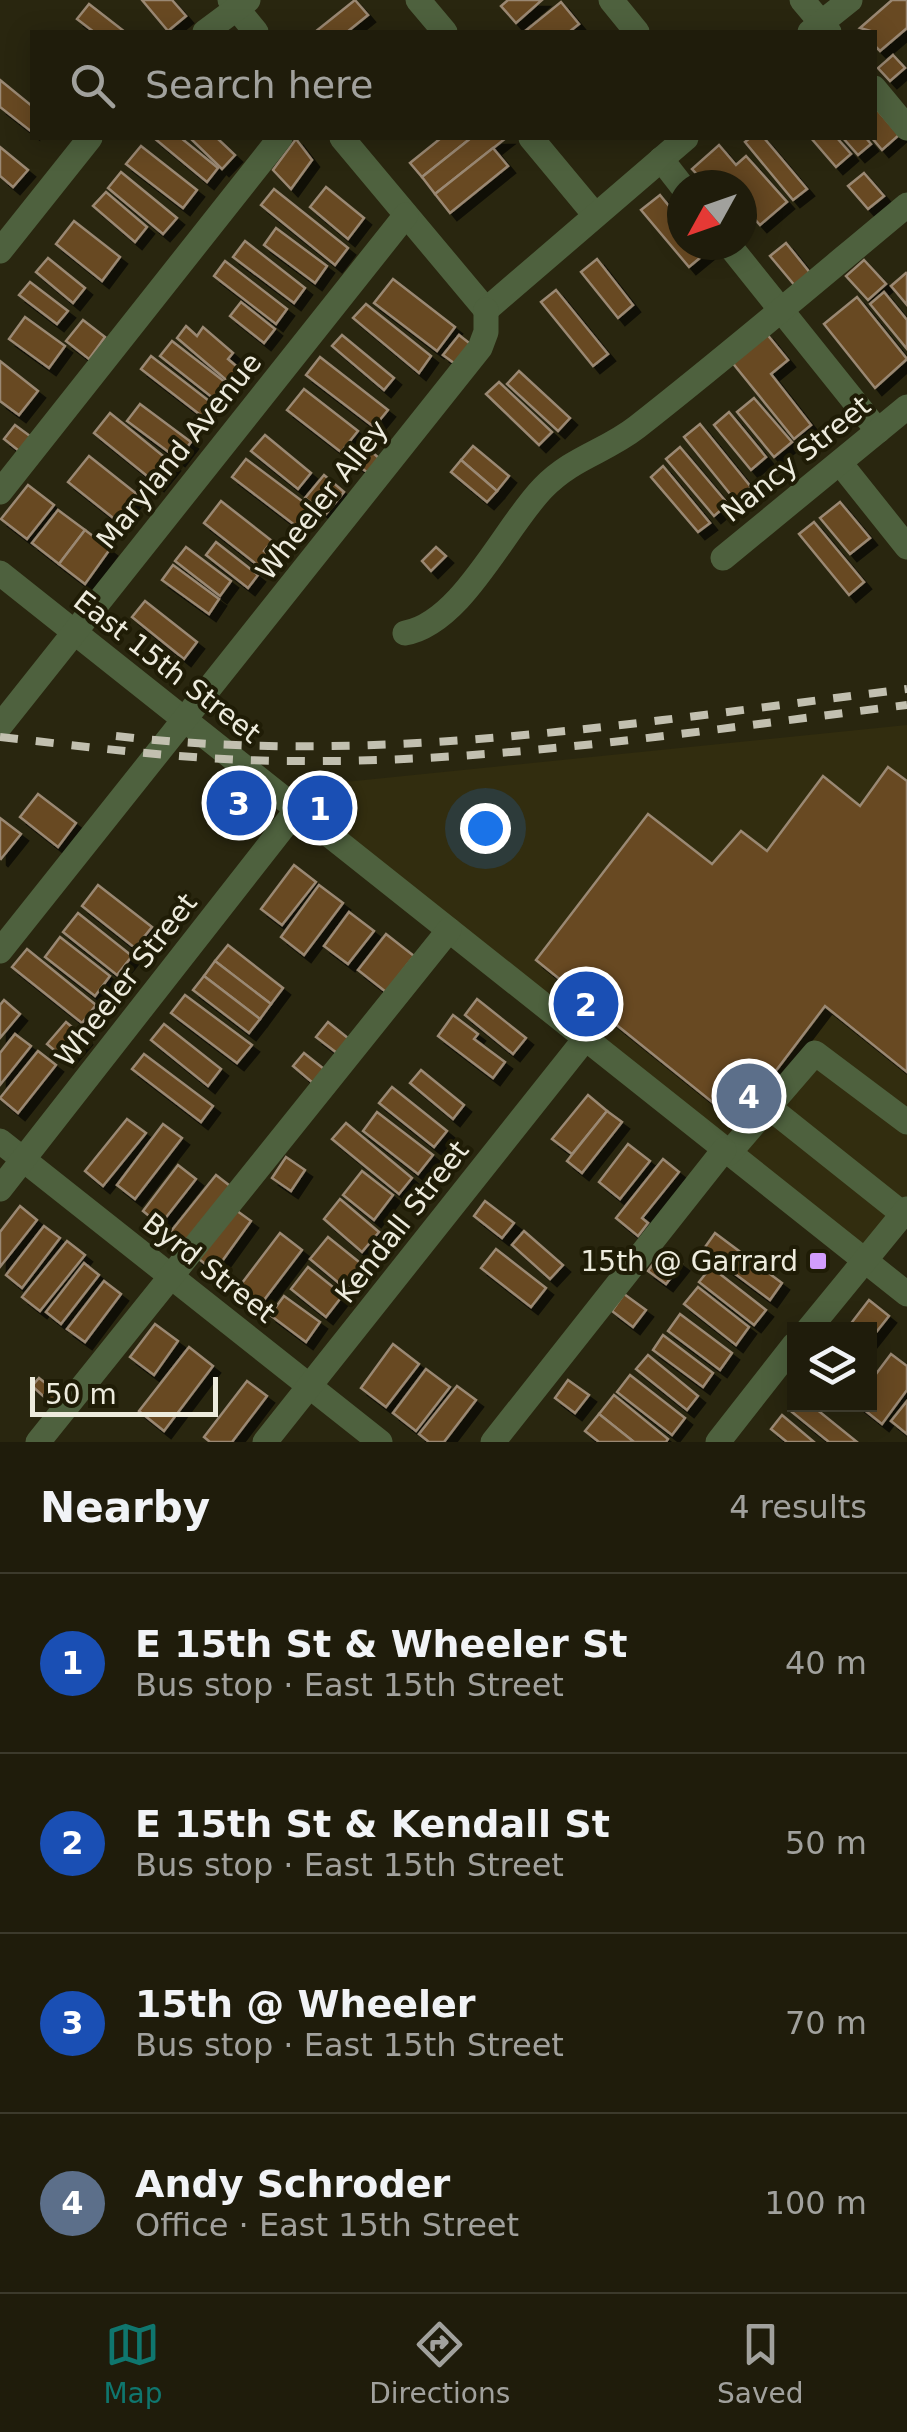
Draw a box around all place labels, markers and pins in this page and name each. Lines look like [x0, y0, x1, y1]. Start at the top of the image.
pin: 3 [206, 766, 272, 840]
pin: 1 [288, 770, 352, 846]
pin: 2 [554, 966, 618, 1042]
pin: 4 [716, 1058, 782, 1134]
place label: 15th @ Garrard [581, 1245, 798, 1278]
marker: 15th @ Garrard [807, 1250, 829, 1272]

